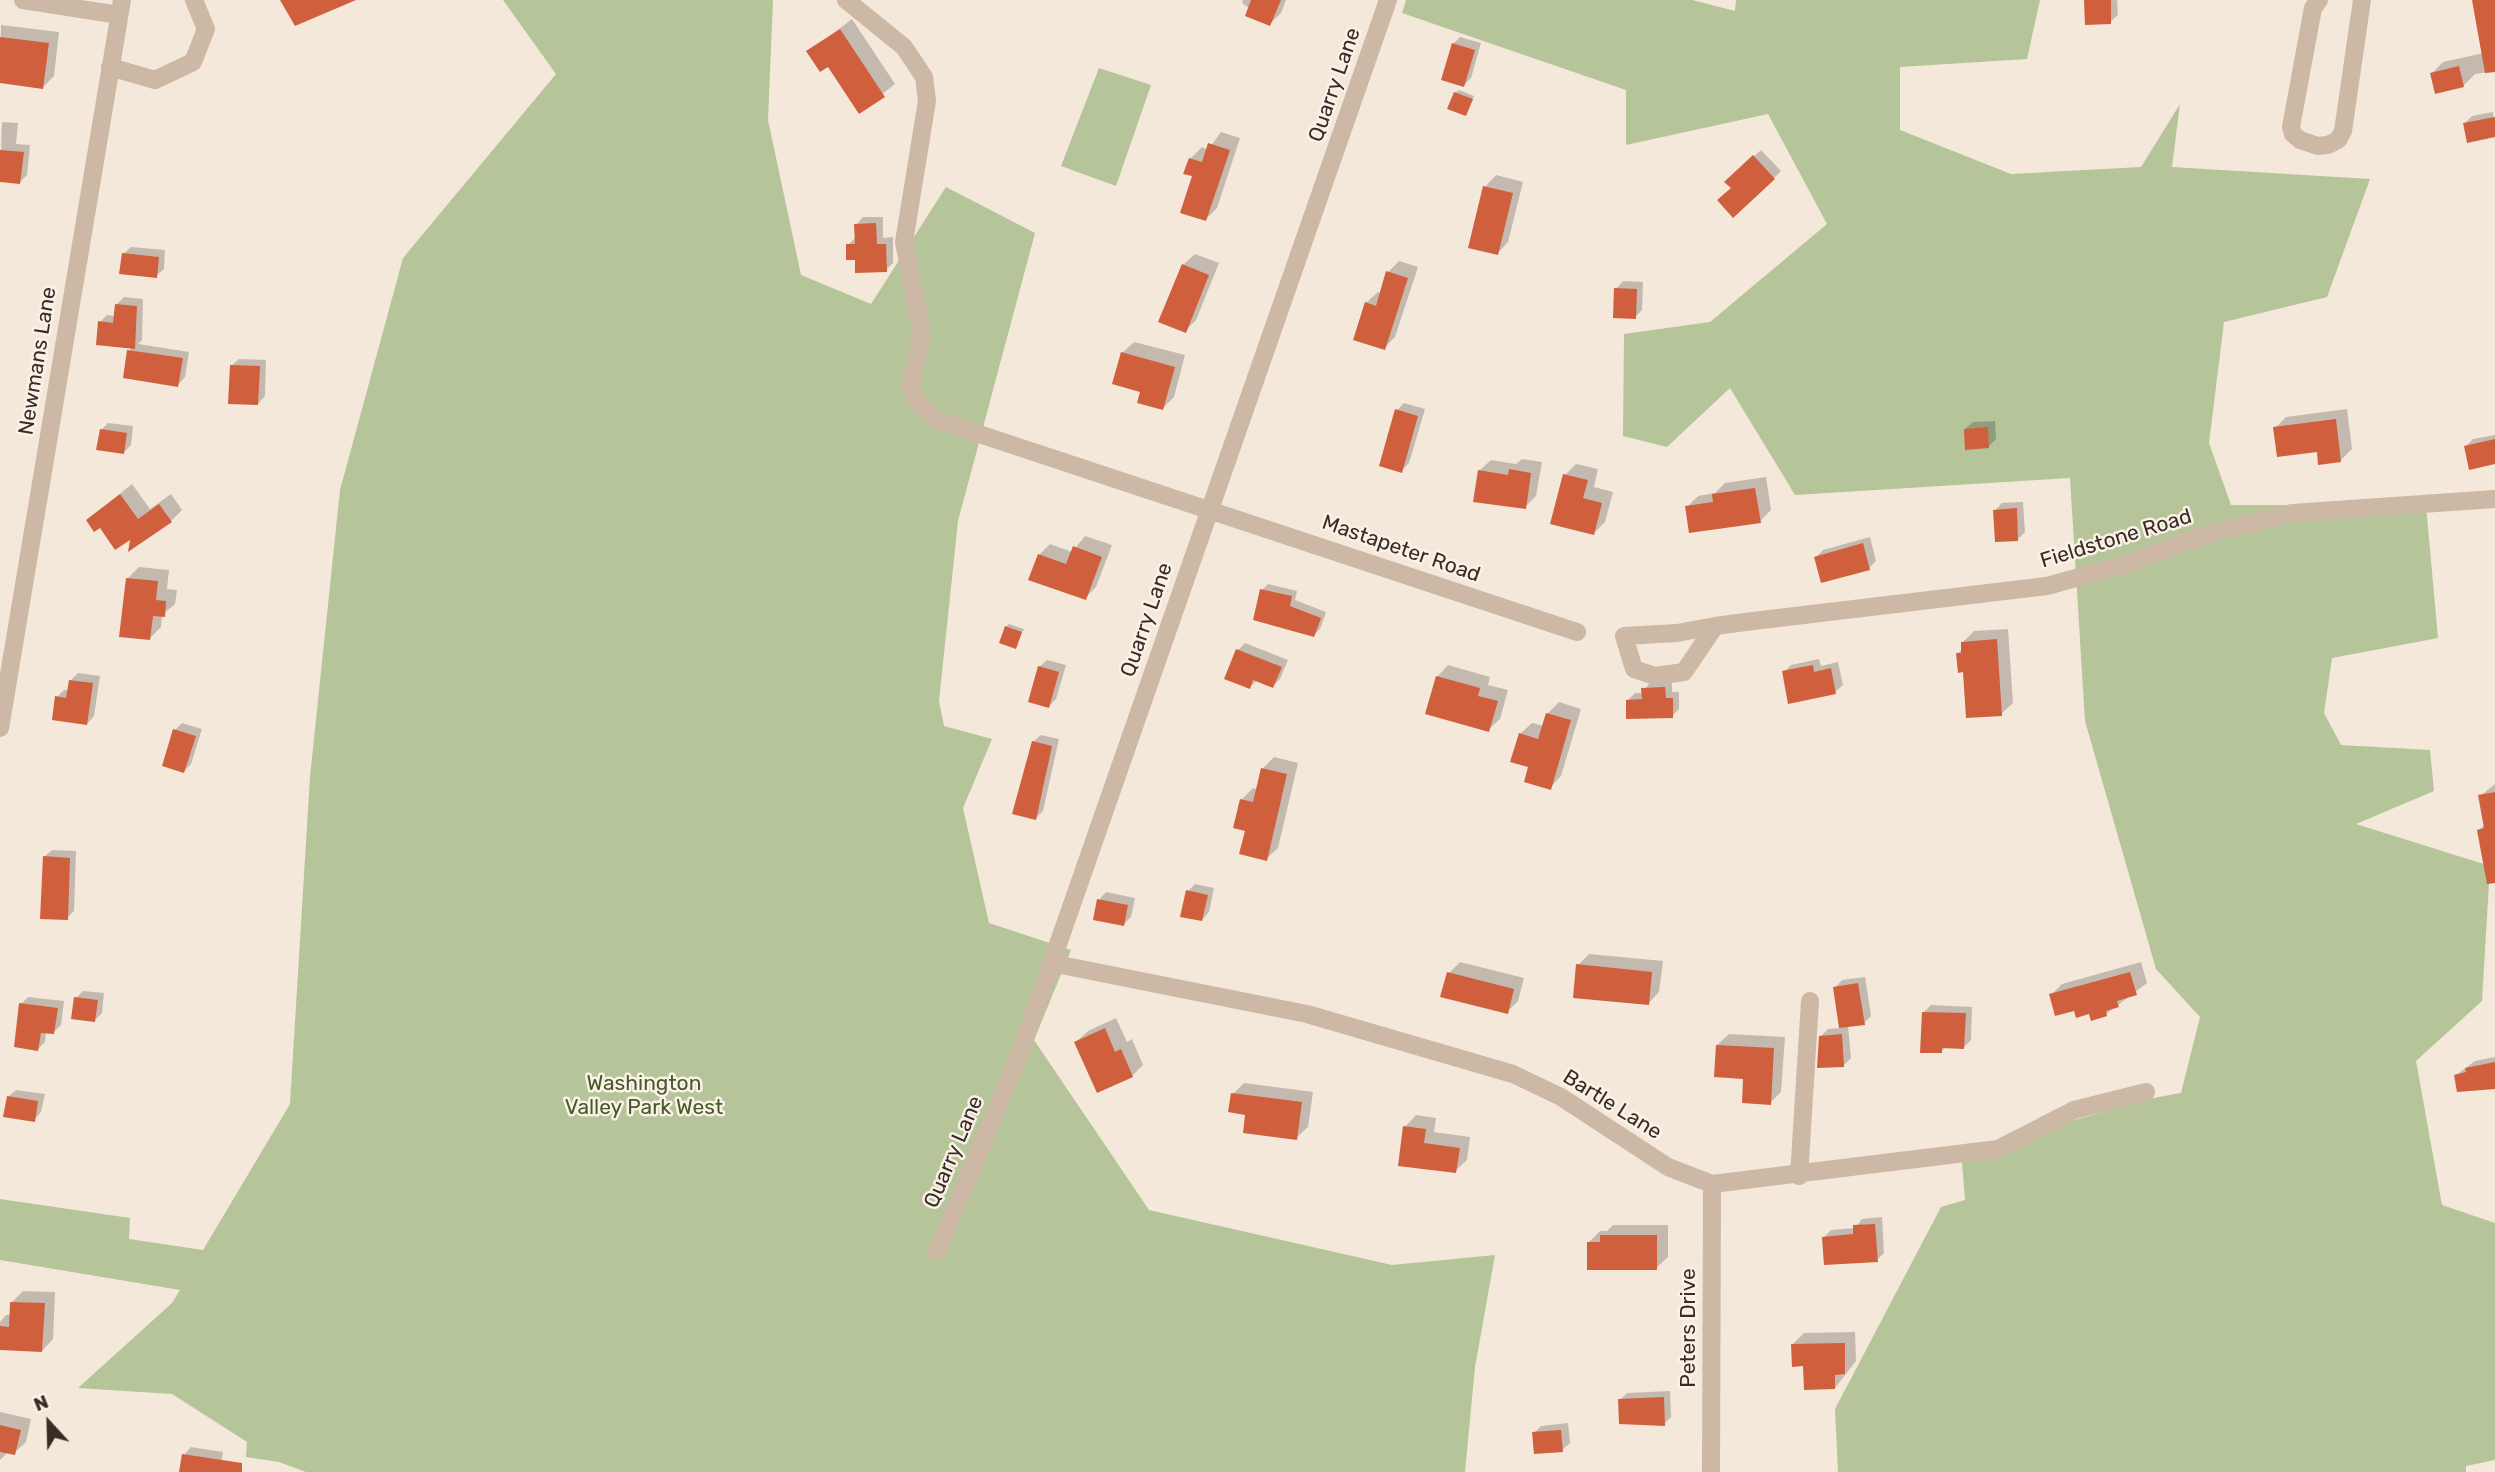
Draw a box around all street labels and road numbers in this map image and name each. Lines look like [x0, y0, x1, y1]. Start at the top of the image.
street label: Quarry Lane [1304, 25, 1366, 145]
street label: Newmans Lane [14, 285, 62, 437]
street label: Fieldstone Road [2037, 504, 2195, 574]
street label: Mastapeter Road [1318, 510, 1484, 588]
street label: Quarry Lane [1116, 560, 1178, 680]
street label: Bartle Lane [1558, 1065, 1666, 1145]
street label: Quarry Lane [919, 1092, 989, 1212]
street label: Peters Drive [1676, 1268, 1702, 1388]

